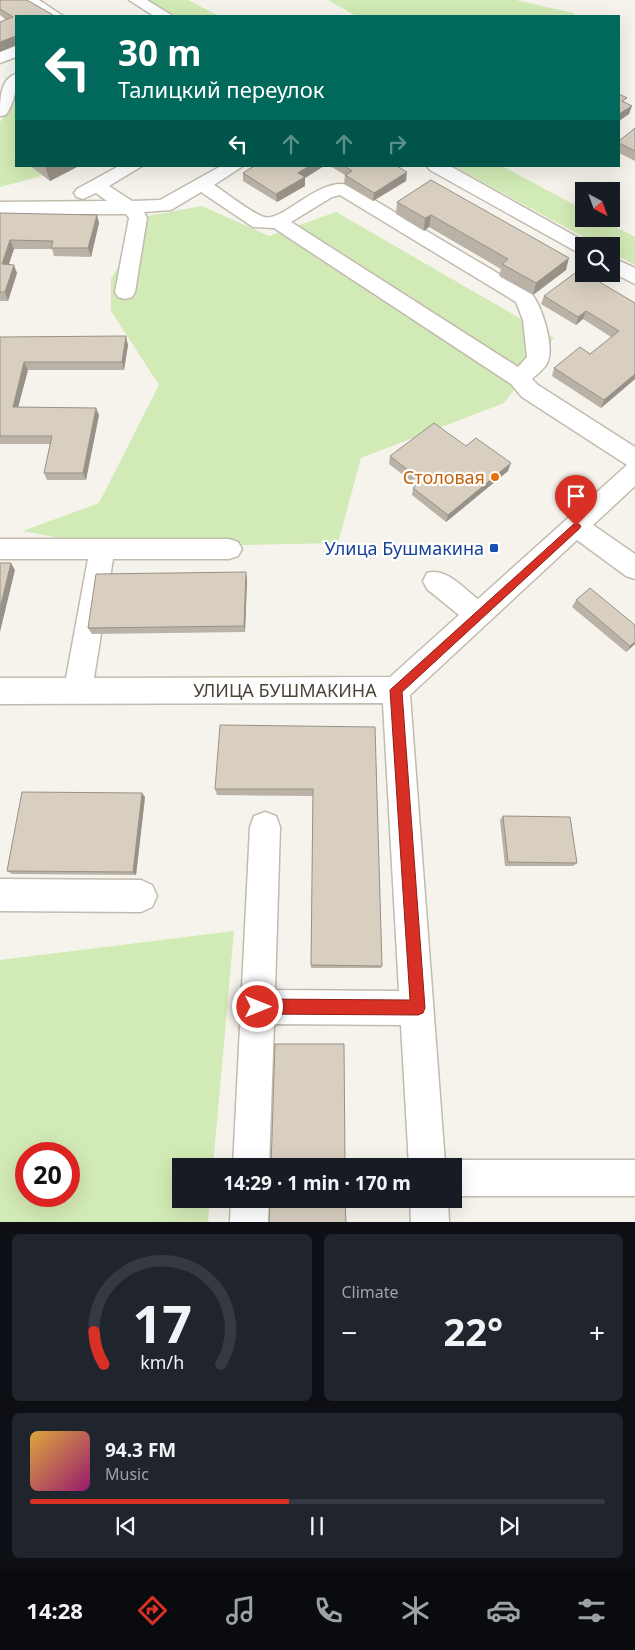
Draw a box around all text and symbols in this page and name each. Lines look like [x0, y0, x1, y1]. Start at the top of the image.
text: 30 m [118, 29, 201, 76]
icon: left [35, 35, 100, 100]
text: Талицкий переулок [118, 74, 324, 104]
icon: left [224, 130, 252, 158]
icon: ahead [277, 130, 305, 158]
icon: ahead [330, 130, 358, 158]
icon: right [383, 130, 411, 158]
north arrow [575, 182, 620, 228]
map controls [575, 182, 620, 282]
button: search [575, 237, 620, 282]
place label: Столовая [403, 465, 485, 489]
marker: Столовая [489, 471, 501, 483]
pin [555, 475, 597, 526]
icon: arrive [562, 482, 590, 510]
place label: Улица Бушмакина [325, 536, 484, 560]
marker: Улица Бушмакина [488, 542, 500, 554]
street label: УЛИЦА БУШМАКИНА [193, 678, 377, 702]
position arrow [231, 980, 283, 1032]
speed limit sign: 20 [15, 1142, 80, 1207]
text: 14:29 · 1 min · 170 m [223, 1170, 411, 1196]
text: Climate [342, 1281, 399, 1303]
text: 17 [132, 1287, 192, 1358]
text: 22° [443, 1305, 503, 1357]
text: − [342, 1313, 358, 1351]
text: + [589, 1313, 605, 1351]
text: km/h [140, 1350, 184, 1374]
text: 94.3 FM [105, 1437, 176, 1463]
text: Music [105, 1463, 149, 1485]
icon: previous [112, 1512, 140, 1540]
icon: pause [303, 1512, 331, 1540]
icon: next [495, 1512, 523, 1540]
icon: directions [135, 1593, 170, 1628]
icon: music [223, 1593, 258, 1628]
icon: phone [311, 1593, 346, 1628]
icon: climate [398, 1593, 433, 1628]
icon: car [486, 1593, 521, 1628]
icon: filters [574, 1593, 609, 1628]
text: 14:28 [26, 1595, 83, 1625]

